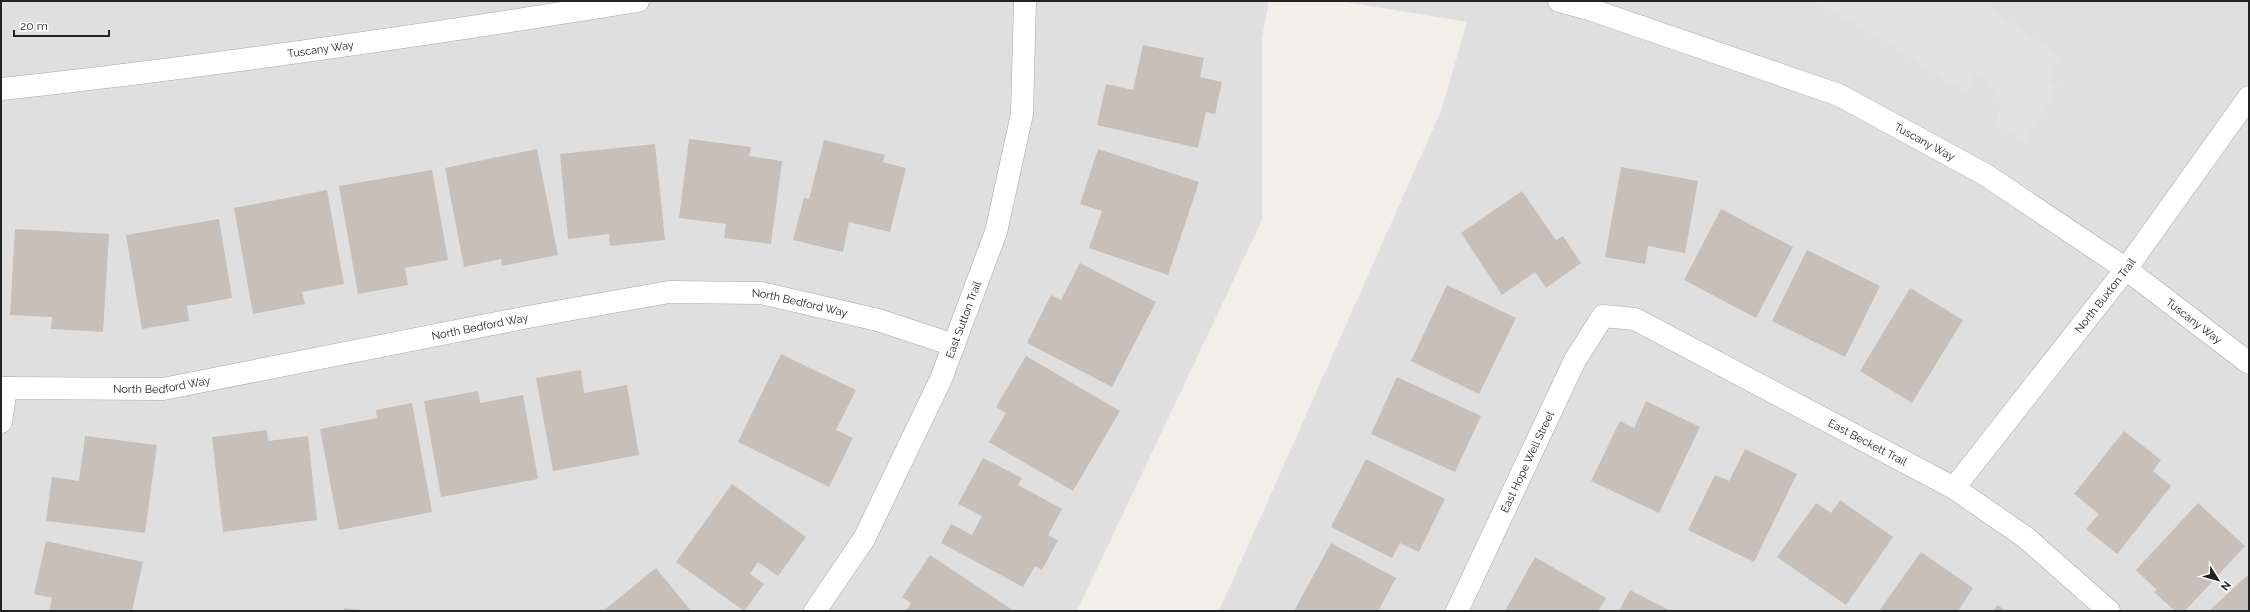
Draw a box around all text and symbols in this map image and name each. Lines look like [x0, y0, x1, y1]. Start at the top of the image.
scale bar [14, 12, 109, 38]
text: 20 m [20, 19, 48, 33]
street label: Tuscany Way [287, 38, 355, 61]
street label: Tuscany Way [1892, 120, 1957, 164]
street label: North Buxton Trail [2072, 256, 2139, 336]
street label: East Sutton Trail [943, 279, 984, 360]
street label: North Bedford Way [752, 287, 849, 320]
street label: Tuscany Way [2163, 296, 2224, 347]
street label: North Bedford Way [431, 311, 529, 343]
street label: North Bedford Way [113, 374, 212, 396]
street label: East Hope Well Street [1498, 409, 1557, 515]
street label: East Beckett Trail [1826, 417, 1909, 469]
north arrow [2198, 560, 2238, 600]
text: N [2218, 578, 2233, 593]

